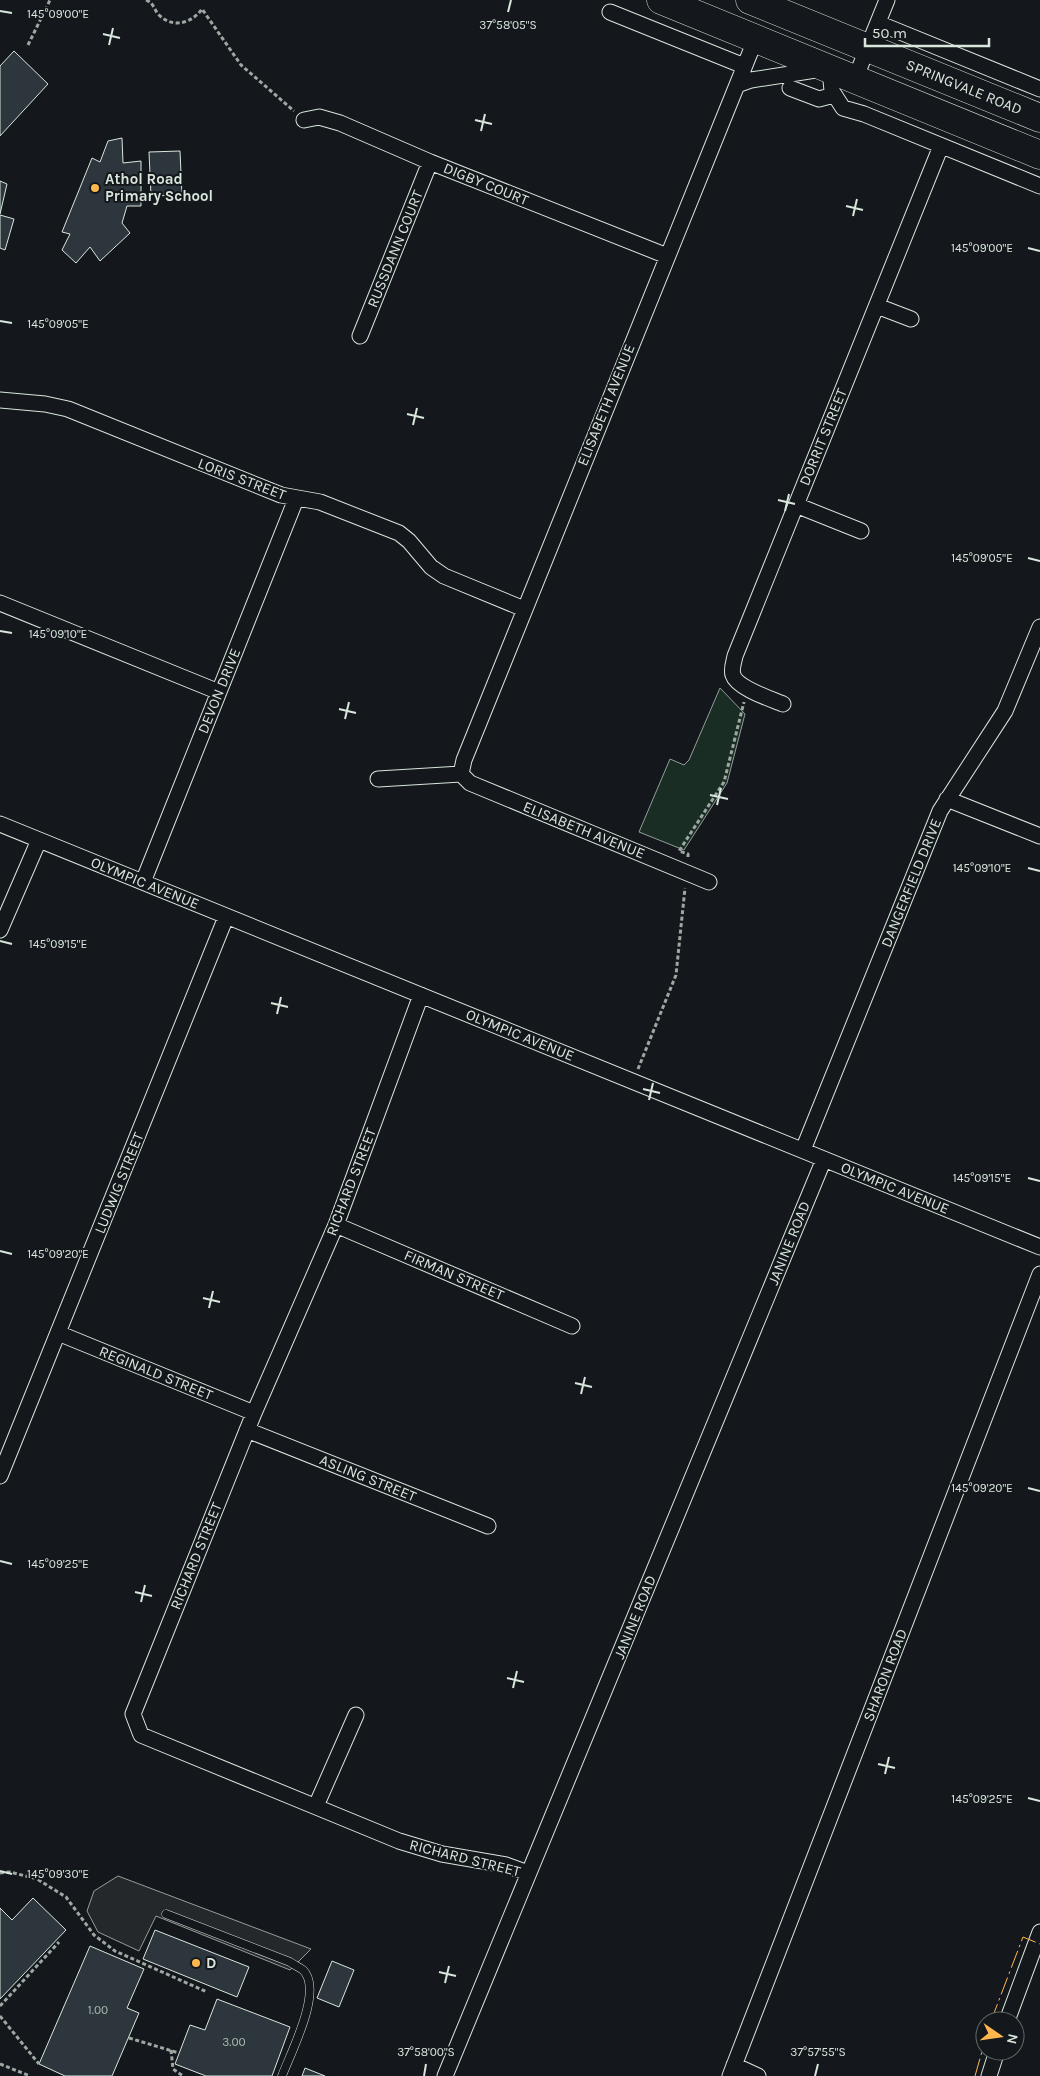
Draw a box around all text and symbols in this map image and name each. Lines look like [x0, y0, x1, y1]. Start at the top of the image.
text: 145°09'00"E [27, 7, 89, 21]
scale bar [865, 15, 989, 47]
text: 37°58'05"S [479, 18, 537, 32]
text: 50 m [872, 24, 907, 42]
street label: SPRINGVALE ROAD [903, 55, 1025, 119]
street label: DIGBY COURT [441, 159, 532, 209]
place label: Athol Road Primary School [105, 170, 213, 205]
marker: Athol Road Primary School [89, 182, 101, 194]
street label: RUSSDANN COURT [363, 187, 427, 310]
text: 145°09'00"E [951, 241, 1013, 255]
text: 145°09'05"E [27, 317, 89, 331]
street label: ELISABETH AVENUE [573, 341, 639, 469]
street label: DORRIT STREET [795, 385, 851, 488]
street label: LORIS STREET [195, 454, 289, 504]
text: 145°09'05"E [951, 551, 1013, 565]
text: 145°09'10"E [29, 627, 87, 641]
street label: DEVON DRIVE [194, 646, 244, 736]
street label: ELISABETH AVENUE [520, 797, 648, 863]
street label: DANGERFIELD DRIVE [877, 816, 945, 950]
street label: OLYMPIC AVENUE [88, 853, 202, 913]
text: 145°09'10"E [953, 861, 1011, 875]
text: 145°09'15"E [29, 937, 87, 951]
street label: OLYMPIC AVENUE [463, 1005, 577, 1065]
street label: RICHARD STREET [322, 1125, 380, 1238]
street label: LUDWIG STREET [90, 1129, 148, 1236]
street label: OLYMPIC AVENUE [838, 1158, 952, 1218]
text: 145°09'15"E [953, 1171, 1011, 1185]
street label: JANINE ROAD [764, 1198, 814, 1288]
street label: FIRMAN STREET [401, 1246, 507, 1304]
text: 145°09'20"E [27, 1247, 89, 1261]
street label: REGINALD STREET [97, 1342, 216, 1404]
street label: ASLING STREET [317, 1450, 419, 1506]
text: 145°09'20"E [951, 1481, 1013, 1495]
street label: RICHARD STREET [166, 1499, 226, 1612]
text: 145°09'25"E [27, 1557, 89, 1571]
street label: JANINE ROAD [610, 1572, 660, 1662]
street label: SHARON ROAD [859, 1626, 911, 1724]
text: 145°09'25"E [951, 1792, 1013, 1806]
street label: RICHARD STREET [408, 1835, 523, 1881]
text: 145°09'30"E [27, 1867, 89, 1881]
place label: D [206, 1954, 216, 1972]
marker: D [190, 1957, 202, 1969]
house number: 1.00 [88, 2003, 108, 2017]
north arrow [975, 2011, 1025, 2061]
text: N [1003, 2032, 1022, 2046]
house number: 3.00 [222, 2035, 246, 2049]
text: 37°58'00"S [397, 2045, 455, 2059]
text: 37°57'55"S [790, 2045, 846, 2059]

